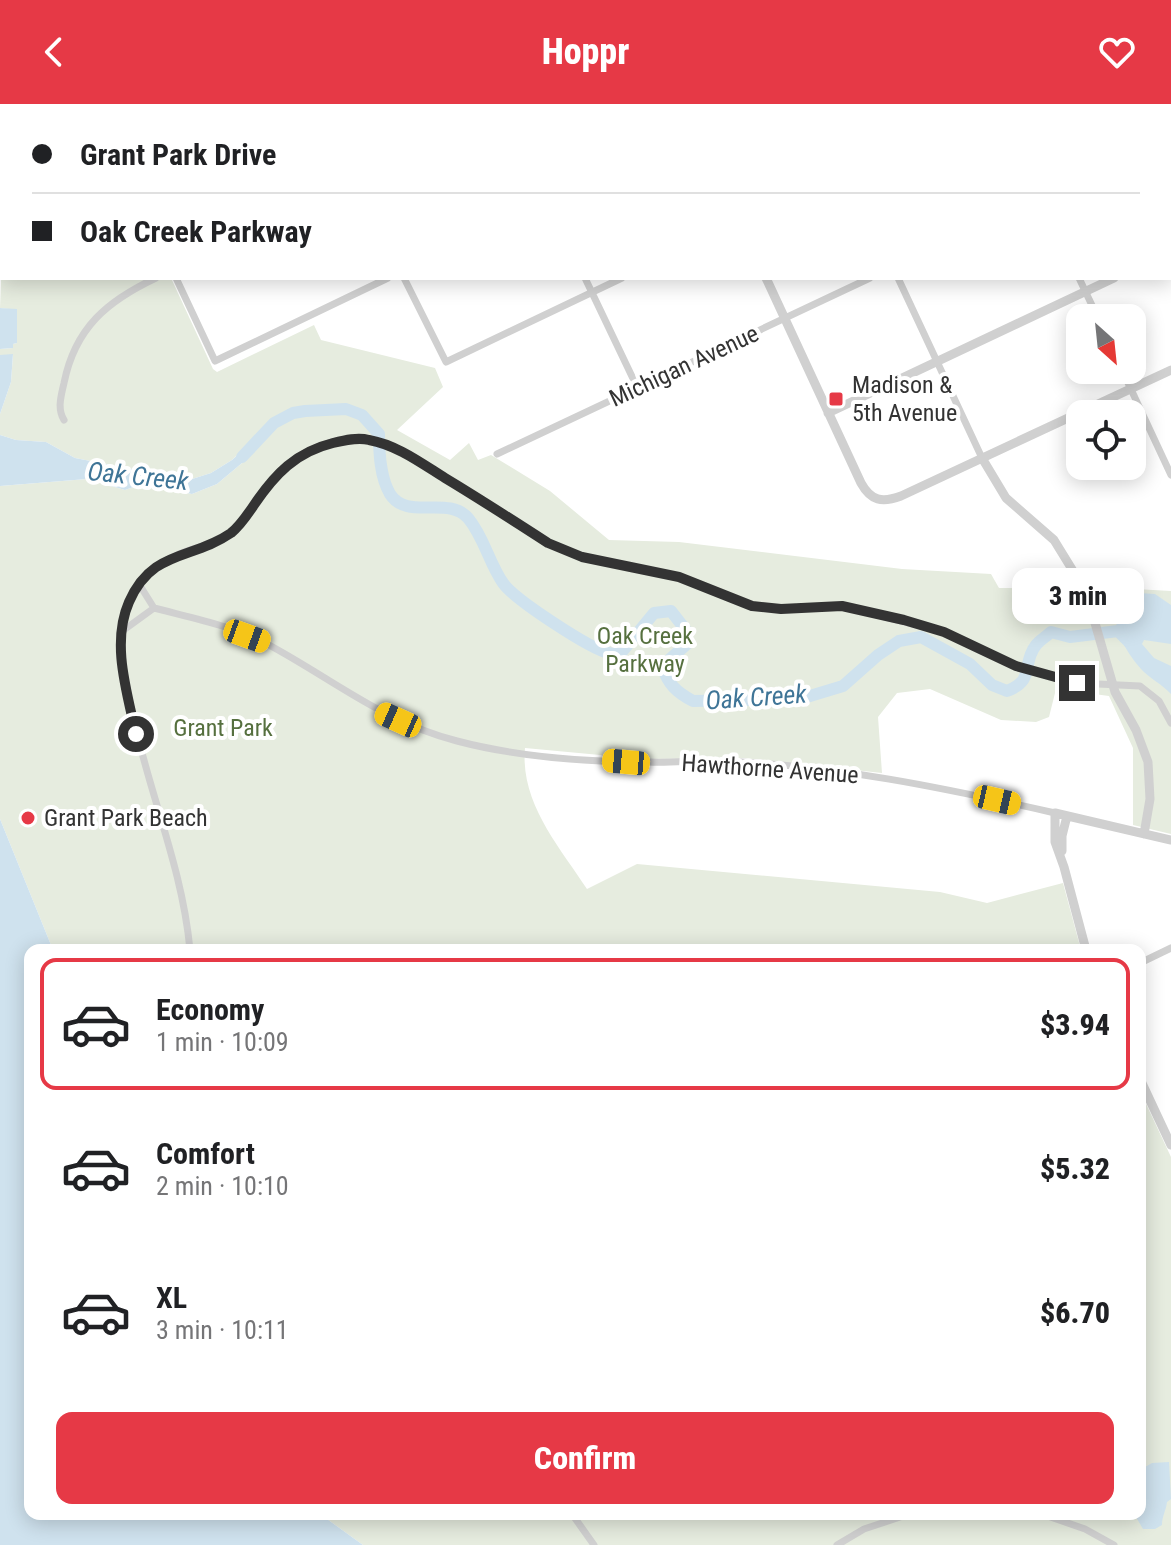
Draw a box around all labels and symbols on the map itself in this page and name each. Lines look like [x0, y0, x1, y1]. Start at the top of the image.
north arrow [1066, 304, 1146, 384]
street label: Michigan Avenue [605, 319, 763, 413]
place label: Madison & 5th Avenue [852, 371, 957, 427]
marker: Madison & 5th Avenue [827, 390, 845, 408]
water label: Oak Creek [86, 456, 191, 496]
callout: 3 min [1011, 567, 1143, 623]
car [220, 617, 274, 655]
park label: Oak Creek Parkway [597, 622, 693, 678]
route end [1059, 665, 1095, 701]
water label: Oak Creek [704, 678, 808, 715]
car [371, 699, 425, 741]
park label: Grant Park [173, 714, 273, 742]
route start [118, 716, 154, 752]
car [601, 748, 651, 776]
street label: Hawthorne Avenue [680, 749, 860, 789]
car [971, 783, 1023, 817]
place label: Grant Park Beach [44, 804, 208, 832]
marker: Grant Park Beach [19, 809, 37, 827]

